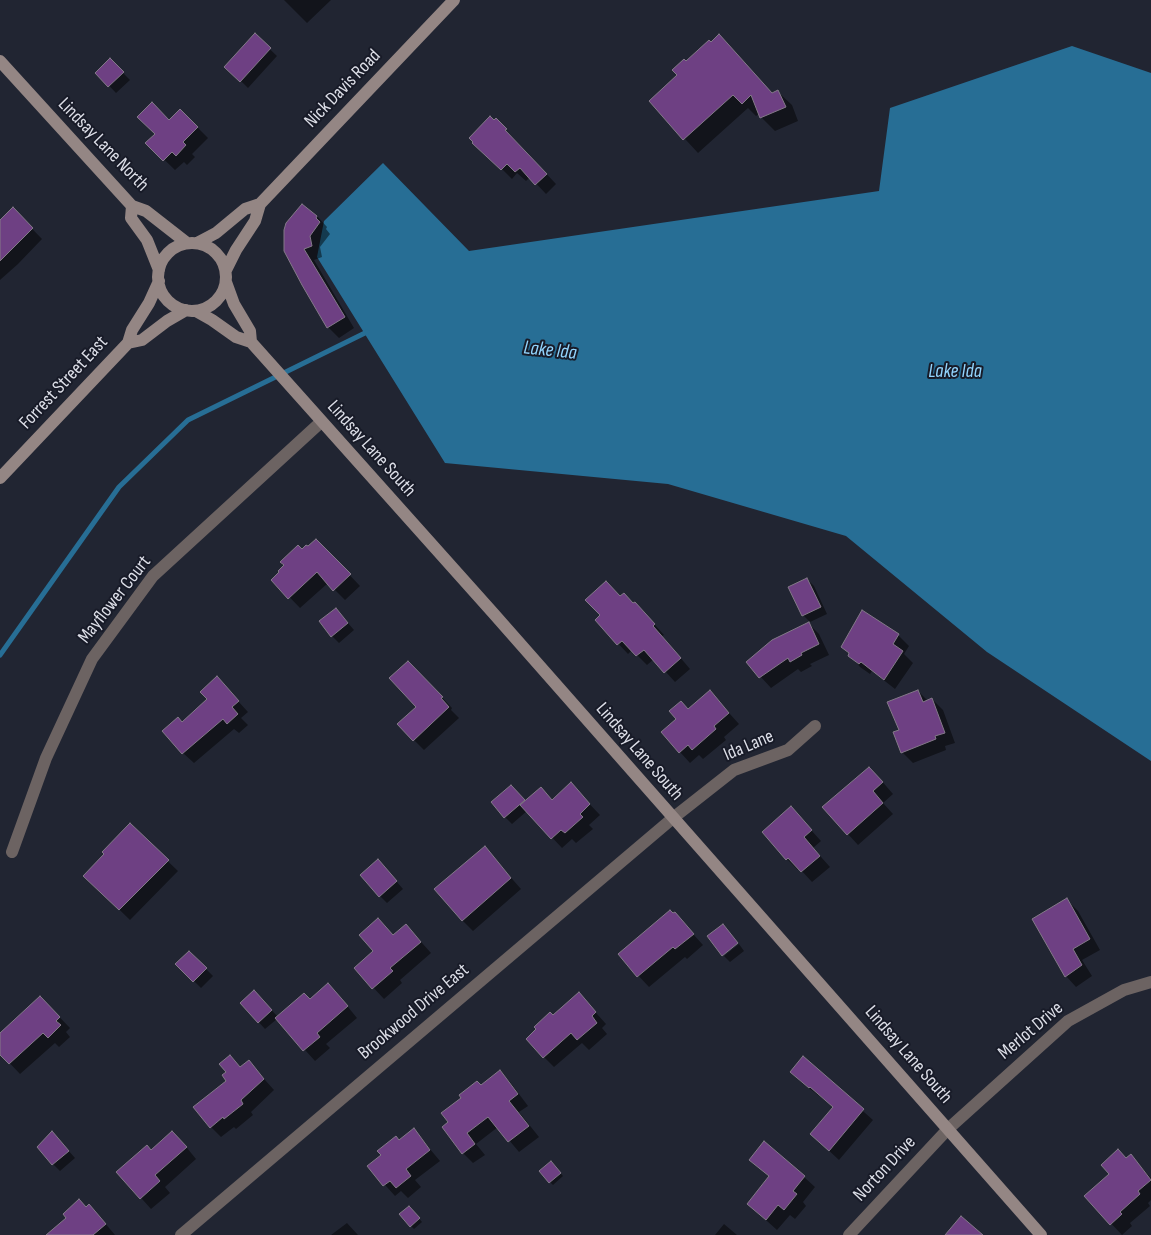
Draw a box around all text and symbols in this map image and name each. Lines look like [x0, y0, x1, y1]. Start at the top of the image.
street label: Nick Davis Road [300, 45, 386, 133]
street label: Lindsay Lane North [53, 93, 153, 197]
street label: Forrest Street East [15, 332, 113, 434]
water label: Lake Ida [522, 336, 578, 366]
water label: Lake Ida [928, 360, 982, 384]
street label: Lindsay Lane South [322, 396, 420, 502]
street label: Mayflower Court [74, 552, 156, 648]
street label: Lindsay Lane South [590, 699, 688, 805]
street label: Ida Lane [721, 725, 777, 767]
street label: Brookwood Drive East [354, 959, 474, 1065]
street label: Merlot Drive [994, 997, 1068, 1065]
street label: Lindsay Lane South [859, 1002, 957, 1108]
street label: Norton Drive [849, 1132, 921, 1206]

